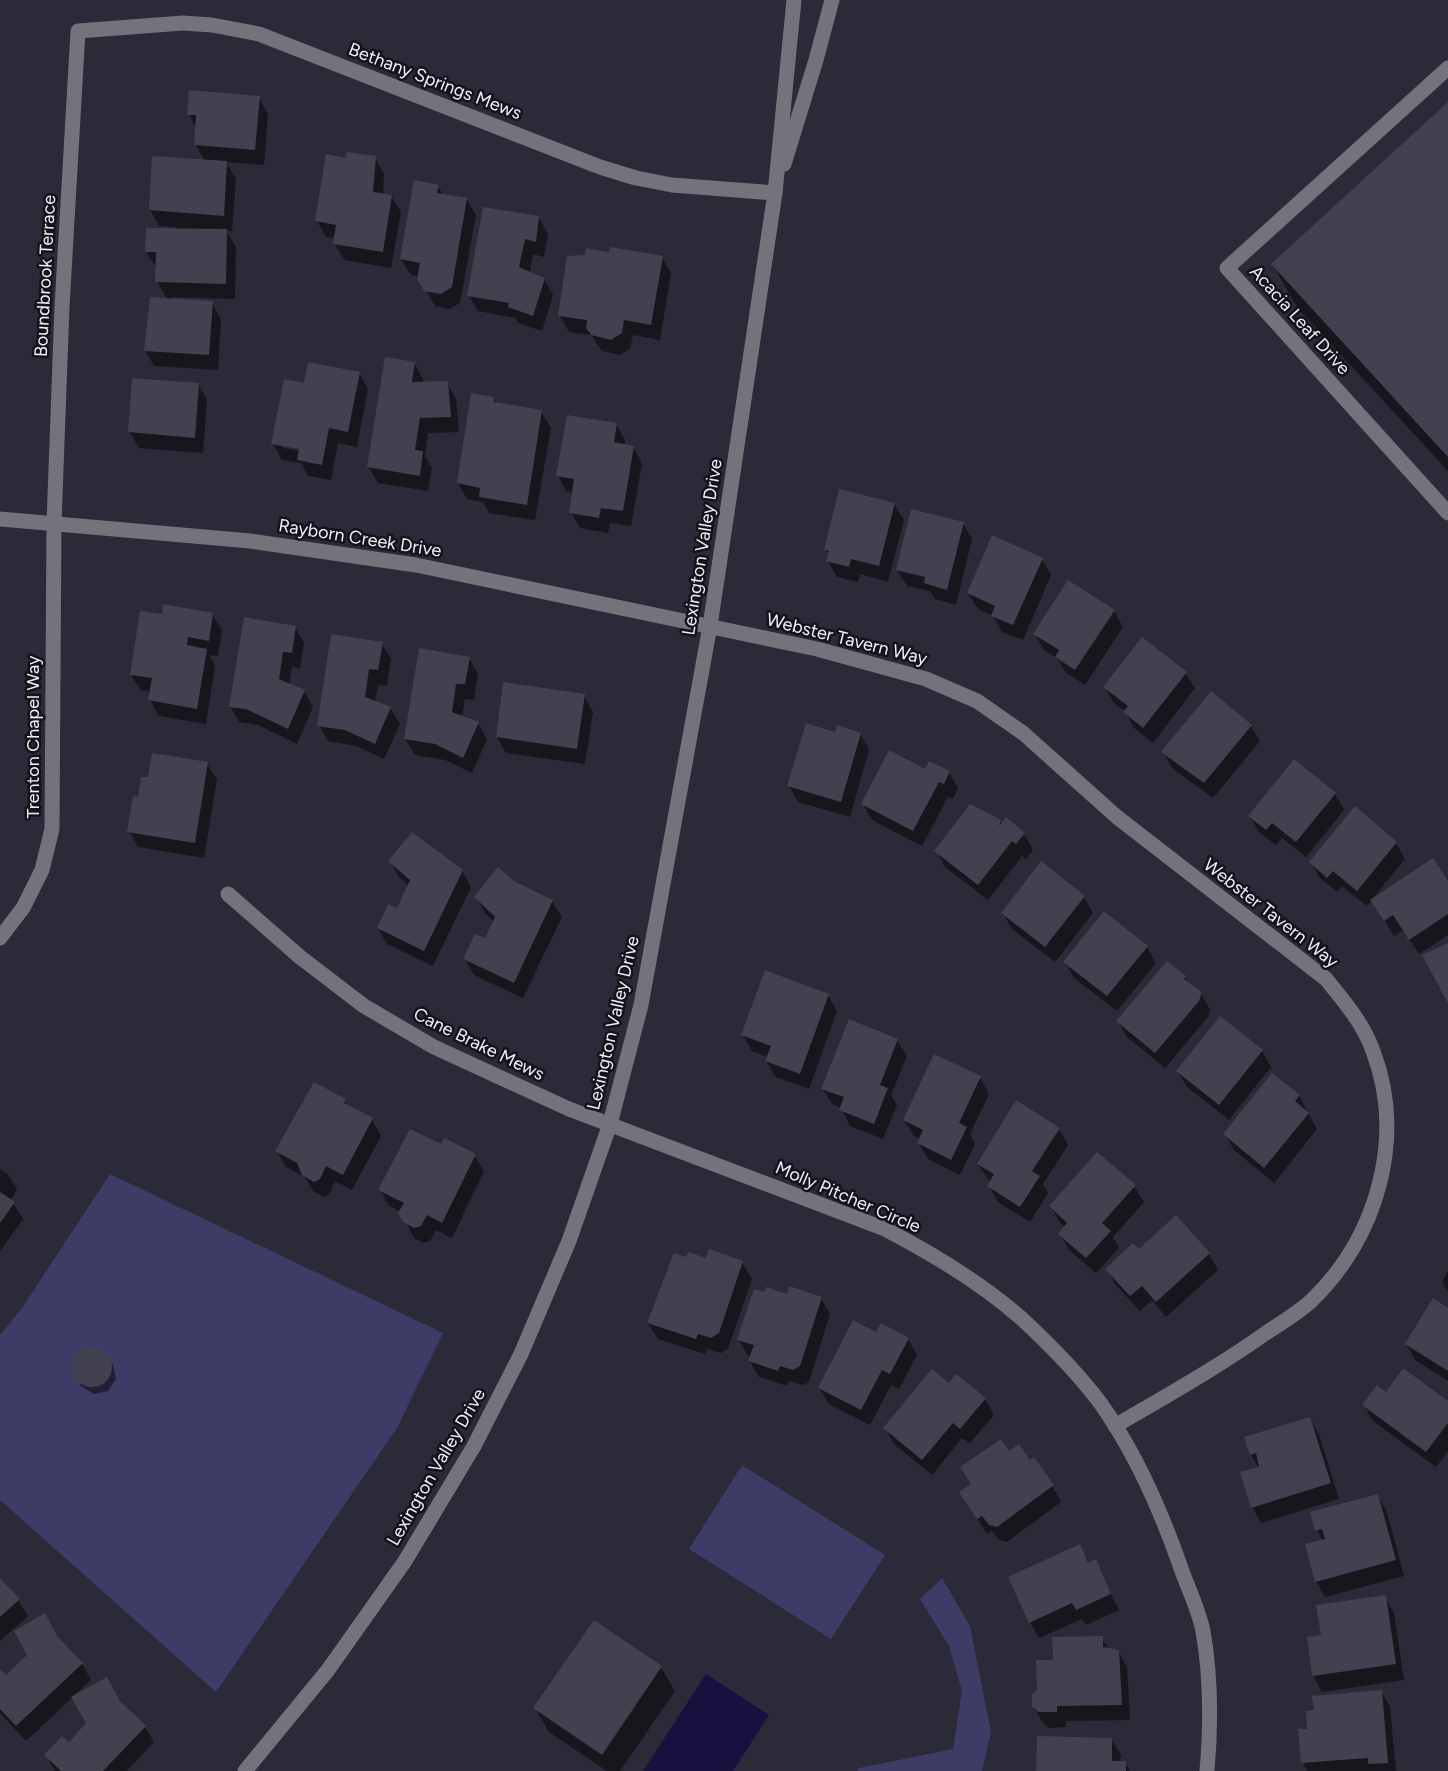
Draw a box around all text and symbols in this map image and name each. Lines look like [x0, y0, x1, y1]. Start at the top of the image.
street label: Bethany Springs Mews [345, 38, 525, 124]
street label: Boundbrook Terrace [30, 194, 60, 358]
street label: Acacia Leaf Drive [1245, 261, 1355, 379]
street label: Lexington Valley Drive [677, 457, 727, 637]
street label: Rayborn Creek Drive [277, 514, 443, 562]
street label: Webster Tavern Way [764, 608, 930, 670]
street label: Trenton Chapel Way [22, 655, 44, 818]
street label: Webster Tavern Way [1199, 854, 1343, 973]
street label: Lexington Valley Drive [582, 934, 644, 1112]
street label: Cane Brake Mews [410, 1003, 548, 1085]
street label: Molly Pitcher Circle [772, 1156, 924, 1238]
street label: Lexington Valley Drive [382, 1384, 490, 1550]

